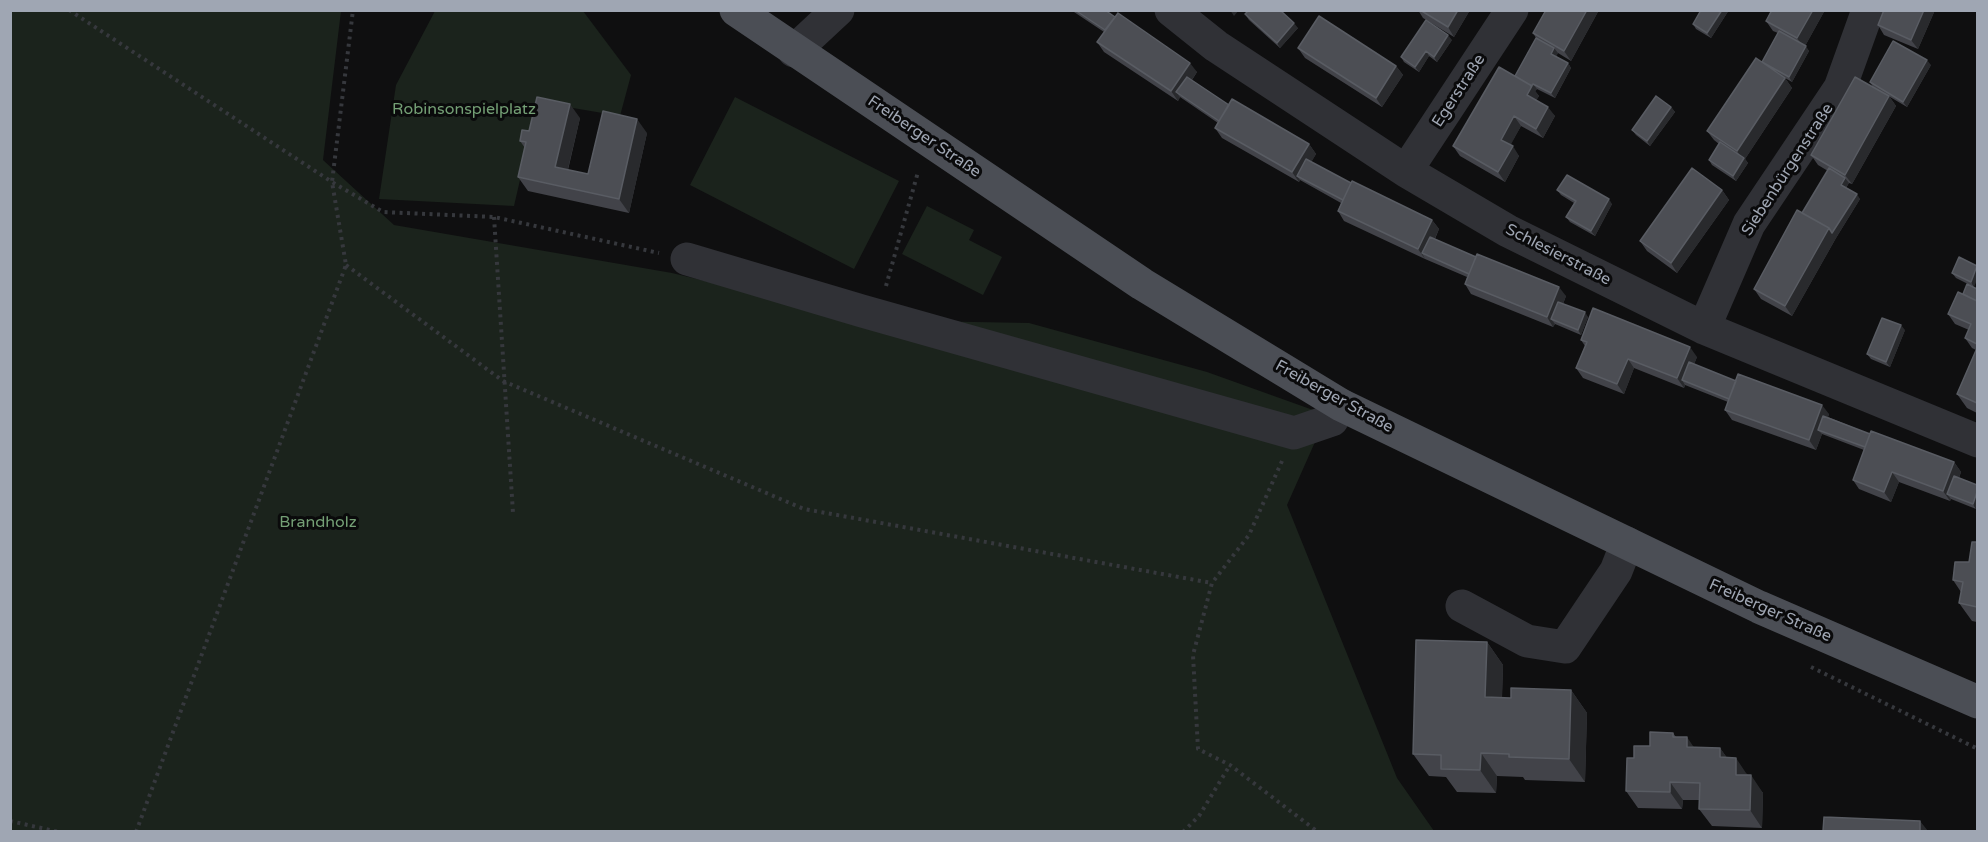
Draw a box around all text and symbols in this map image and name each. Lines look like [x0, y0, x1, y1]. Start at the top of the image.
street label: Egerstraße [1428, 51, 1490, 131]
street label: Freiberger Straße [864, 92, 984, 182]
park label: Robinsonspielplatz [392, 100, 536, 120]
street label: Siebenbürgenstraße [1738, 100, 1838, 240]
street label: Schlesierstraße [1502, 220, 1614, 290]
street label: Freiberger Straße [1272, 357, 1396, 437]
park label: Brandholz [279, 513, 357, 533]
street label: Freiberger Straße [1706, 575, 1834, 647]

